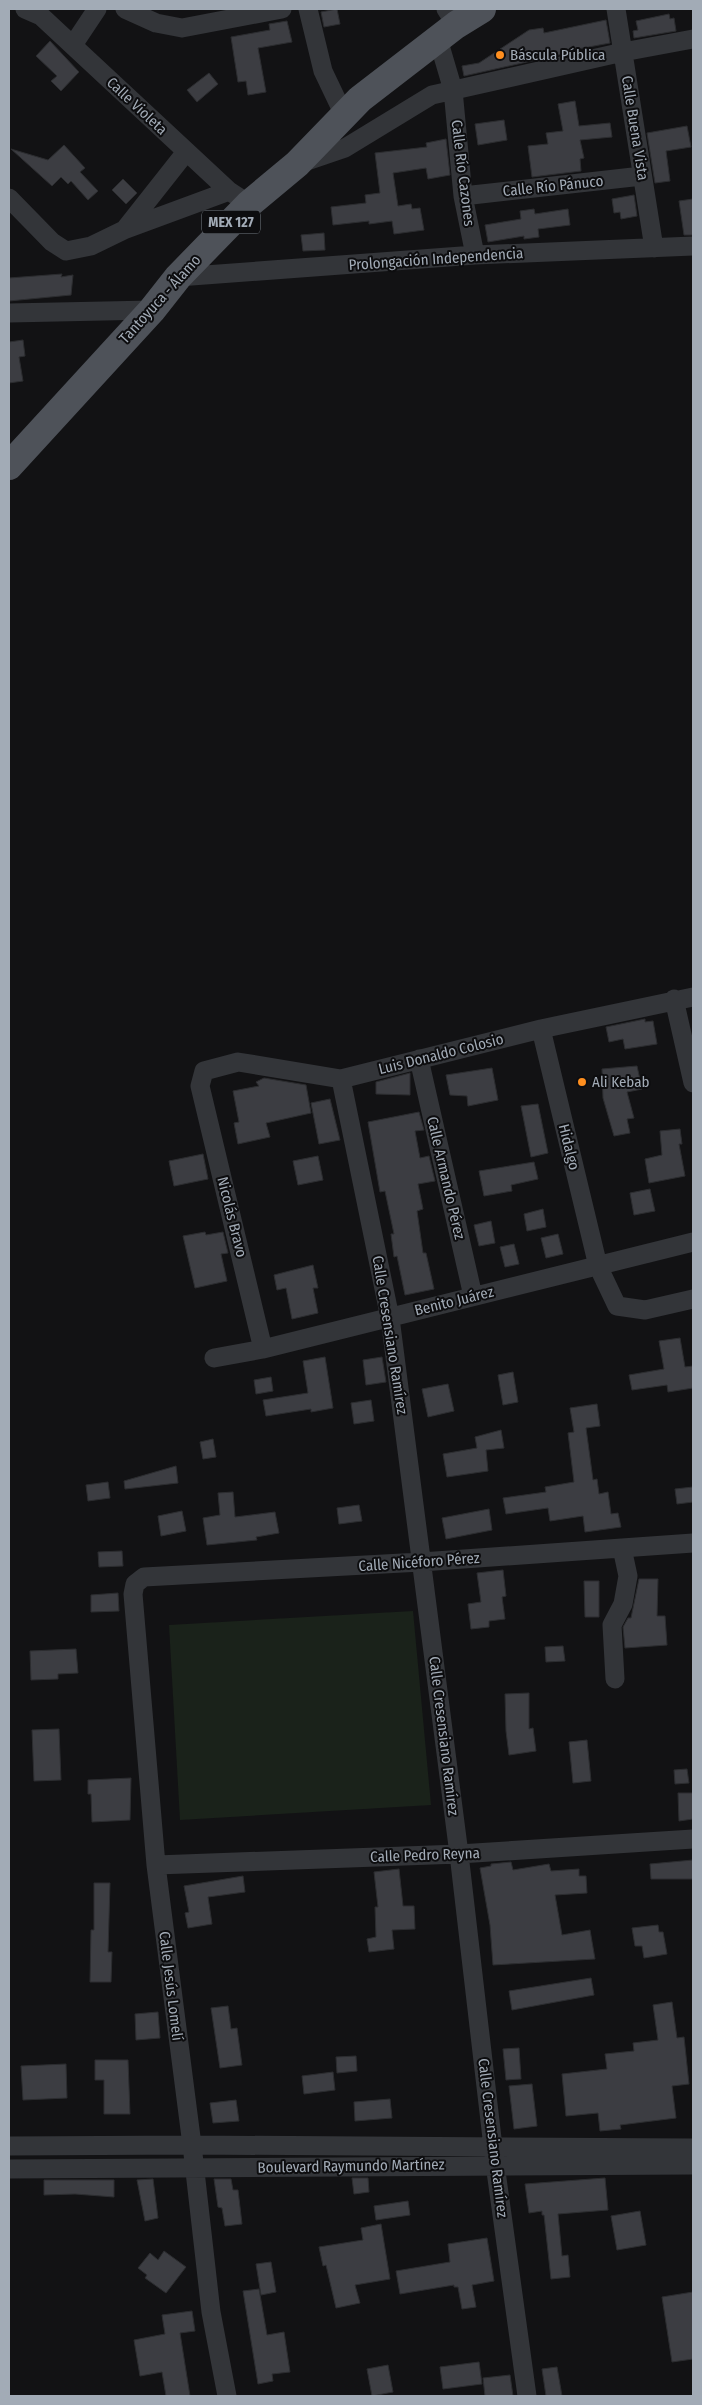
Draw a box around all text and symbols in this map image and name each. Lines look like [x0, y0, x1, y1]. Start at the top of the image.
place label: Báscula Pública [510, 46, 605, 64]
marker: Báscula Pública [494, 49, 506, 61]
street label: Calle Violeta [103, 73, 171, 139]
street label: Calle Buena Vista [618, 74, 652, 182]
street label: Calle Río Cazones [448, 119, 478, 227]
street label: Calle Río Pánuco [502, 172, 604, 200]
road number: MEX 127 [202, 210, 260, 233]
street label: Prolongación Independencia [348, 244, 524, 274]
street label: Tantoyuca - Álamo [115, 251, 205, 347]
street label: Luis Donaldo Colosio [377, 1030, 505, 1078]
place label: Ali Kebab [592, 1073, 649, 1091]
marker: Ali Kebab [576, 1076, 588, 1088]
street label: Calle Armando Pérez [423, 1115, 469, 1241]
street label: Hidalgo [555, 1122, 583, 1172]
street label: Nicolás Bravo [213, 1175, 251, 1259]
street label: Calle Cresensiano Ramírez [369, 1254, 411, 1416]
street label: Benito Juárez [413, 1282, 495, 1319]
street label: Calle Nicéforo Pérez [358, 1549, 480, 1575]
street label: Calle Cresensiano Ramírez [425, 1655, 463, 1817]
street label: Calle Pedro Reyna [370, 1844, 480, 1866]
street label: Calle Jesús Lomelí [155, 1930, 187, 2042]
street label: Calle Cresensiano Ramírez [474, 2057, 512, 2219]
street label: Boulevard Raymundo Martínez [257, 2155, 445, 2177]

